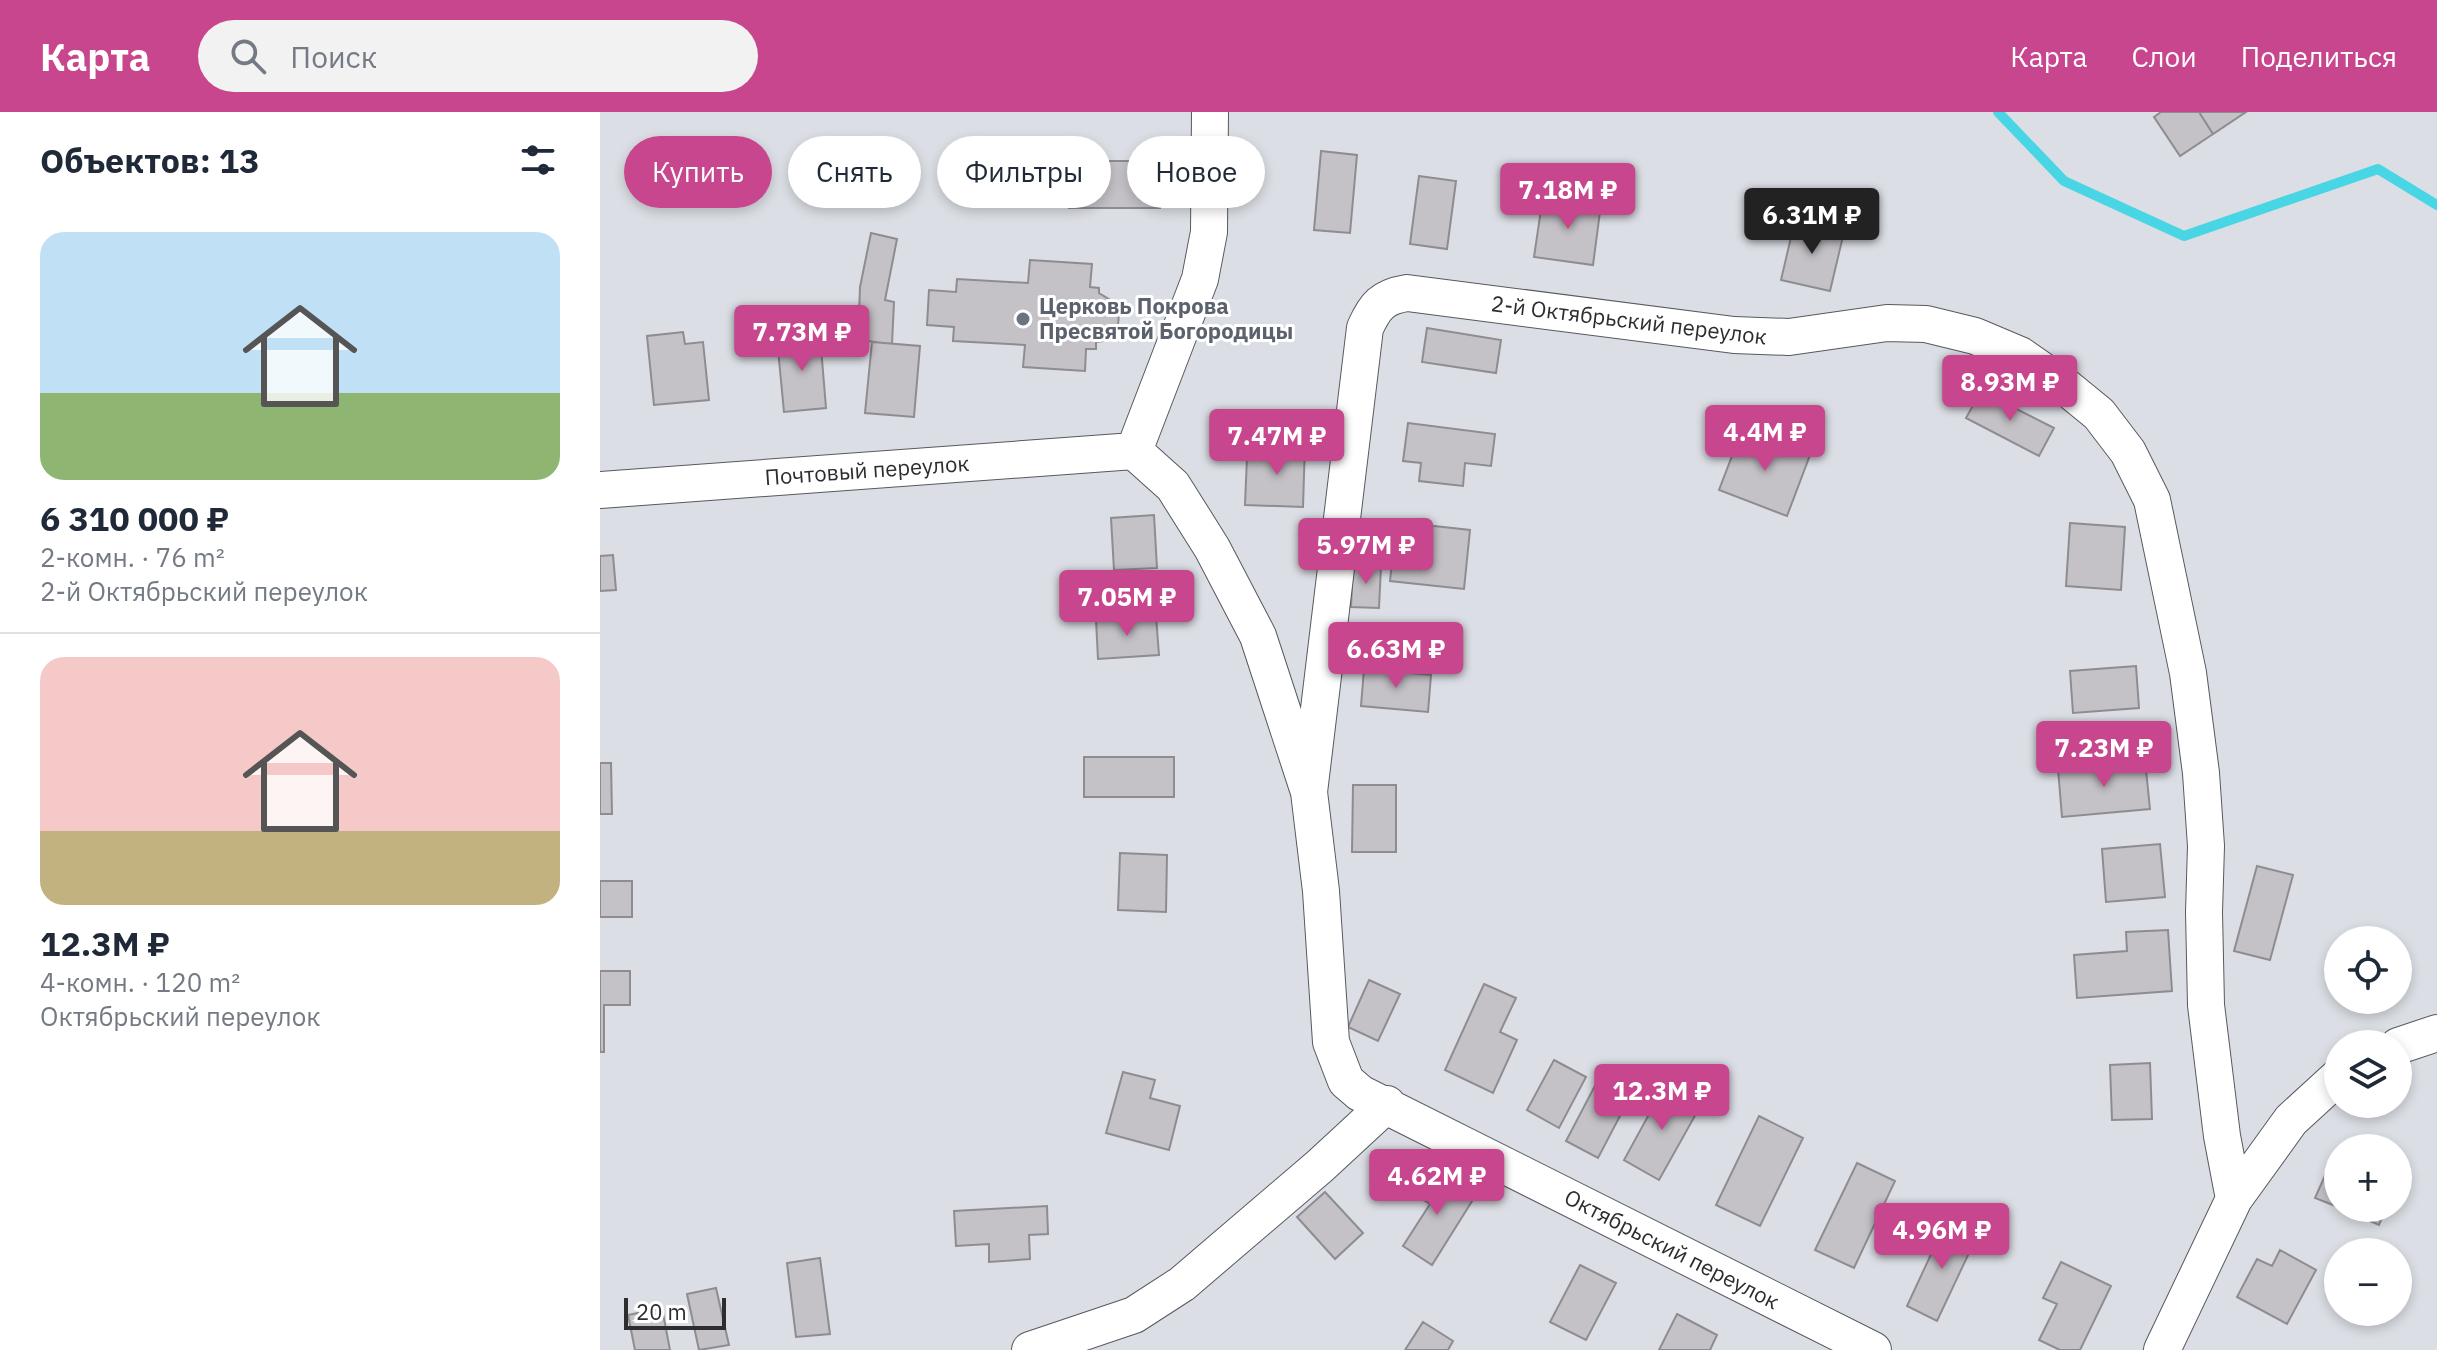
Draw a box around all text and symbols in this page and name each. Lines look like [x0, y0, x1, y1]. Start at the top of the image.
search box [198, 20, 758, 92]
text: Карта [40, 32, 150, 81]
icon: search [226, 34, 270, 78]
text: Поиск [290, 37, 377, 76]
text: Карта [2010, 38, 2087, 75]
text: Слои [2131, 38, 2197, 75]
text: Поделиться [2241, 38, 2397, 75]
chip: Купить [624, 136, 772, 208]
chip: Снять [788, 136, 921, 208]
chip: Фильтры [937, 136, 1111, 208]
chip: Новое [1127, 136, 1265, 208]
text: Объектов: 13 [40, 138, 260, 182]
icon: filters [516, 138, 560, 182]
pin: 7.18M ₽ [1494, 163, 1642, 231]
text: 7.18M ₽ [1518, 172, 1618, 206]
pin: 6.31M ₽ [1738, 188, 1886, 256]
text: 6.31M ₽ [1762, 197, 1862, 231]
icon: home [228, 284, 372, 428]
street label: 2-й Октябрьский переулок [1490, 288, 1769, 351]
place label: Церковь Покрова Пресвятой Богородицы [1039, 291, 1293, 345]
pin: 7.73M ₽ [728, 305, 876, 373]
marker: Церковь Покрова Пресвятой Богородицы [1014, 310, 1032, 328]
text: 7.73M ₽ [752, 314, 852, 348]
pin: 8.93M ₽ [1936, 355, 2084, 423]
text: 8.93M ₽ [1960, 364, 2060, 398]
pin: 4.4M ₽ [1700, 405, 1830, 473]
pin: 7.47M ₽ [1203, 409, 1351, 477]
text: 4.4M ₽ [1723, 414, 1807, 448]
text: 7.47M ₽ [1227, 418, 1327, 452]
street label: Почтовый переулок [764, 448, 970, 491]
text: 6 310 000 ₽ [40, 496, 229, 540]
pin: 5.97M ₽ [1292, 518, 1440, 586]
text: 5.97M ₽ [1316, 527, 1416, 561]
text: 2-комн. · 76 m² [40, 540, 225, 574]
pin: 7.05M ₽ [1053, 570, 1201, 638]
text: 2-й Октябрьский переулок [40, 574, 368, 608]
text: 7.05M ₽ [1077, 579, 1177, 613]
pin: 6.63M ₽ [1322, 622, 1470, 690]
text: 6.63M ₽ [1346, 631, 1446, 665]
icon: home [228, 709, 372, 853]
pin: 7.23M ₽ [2030, 721, 2178, 789]
text: 7.23M ₽ [2054, 730, 2154, 764]
text: 12.3M ₽ [40, 921, 170, 965]
map controls [2324, 926, 2412, 1326]
button: locate [2324, 926, 2412, 1014]
text: 4-комн. · 120 m² [40, 965, 240, 999]
text: Октябрьский переулок [40, 999, 321, 1033]
button: layers [2324, 1030, 2412, 1118]
pin: 12.3M ₽ [1588, 1064, 1736, 1132]
text: 12.3M ₽ [1612, 1073, 1712, 1107]
button: + [2324, 1134, 2412, 1222]
pin: 4.62M ₽ [1363, 1149, 1511, 1217]
text: 4.62M ₽ [1387, 1158, 1487, 1192]
street label: Октябрьский переулок [1560, 1182, 1785, 1315]
pin: 4.96M ₽ [1868, 1203, 2016, 1271]
text: 4.96M ₽ [1892, 1212, 1992, 1246]
button: − [2324, 1238, 2412, 1326]
scale bar [624, 1294, 726, 1330]
text: 20 m [636, 1297, 687, 1326]

